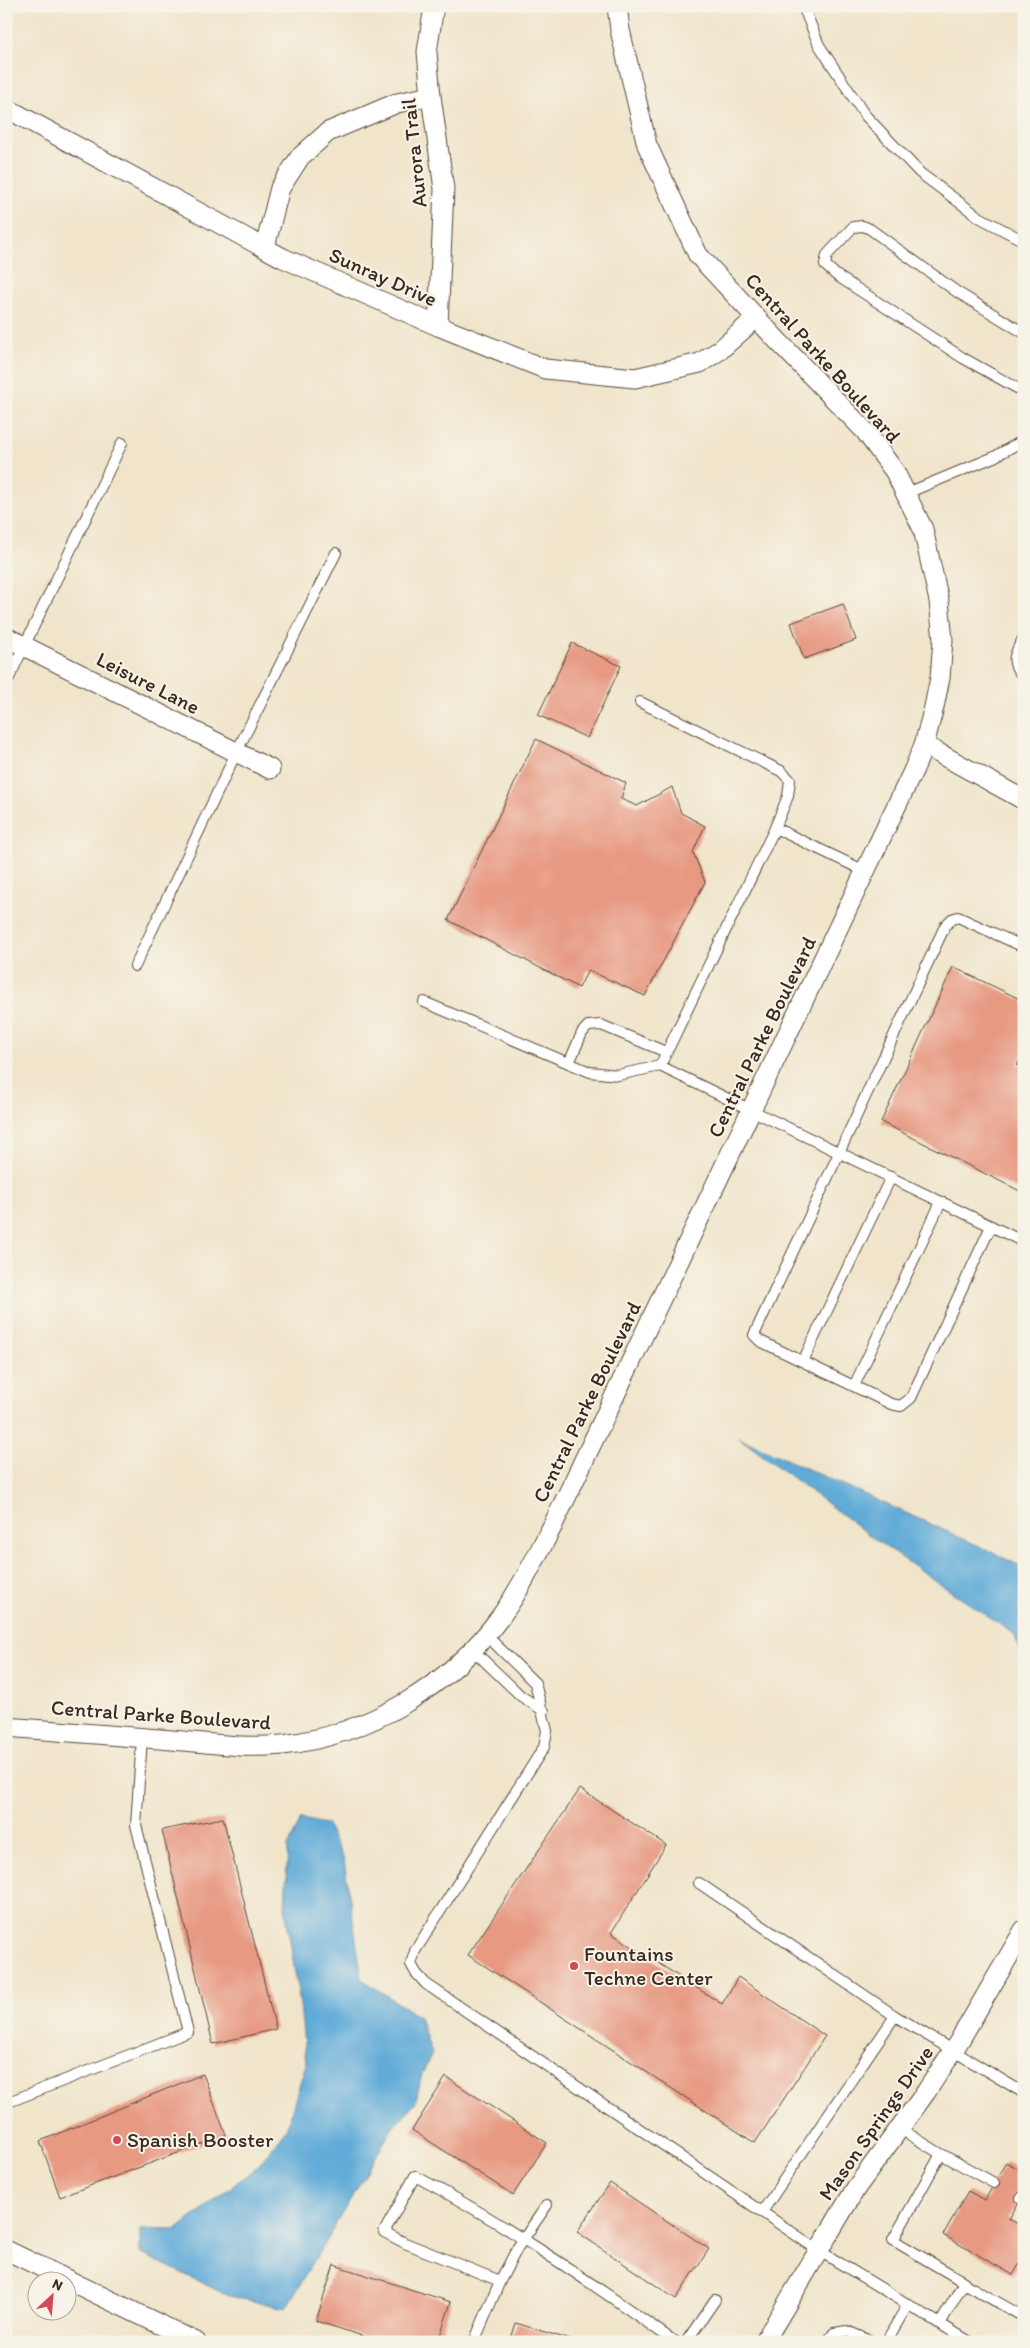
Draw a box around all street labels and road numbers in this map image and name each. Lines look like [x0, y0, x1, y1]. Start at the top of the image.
street label: Aurora Trail [395, 97, 432, 209]
street label: Sunray Drive [325, 242, 441, 311]
street label: Central Parke Boulevard [740, 267, 907, 448]
street label: Leisure Lane [92, 646, 204, 719]
street label: Central Parke Boulevard [702, 932, 821, 1141]
street label: Central Parke Boulevard [527, 1297, 646, 1506]
street label: Central Parke Boulevard [50, 1694, 272, 1735]
street label: Mason Springs Drive [813, 2041, 938, 2205]

